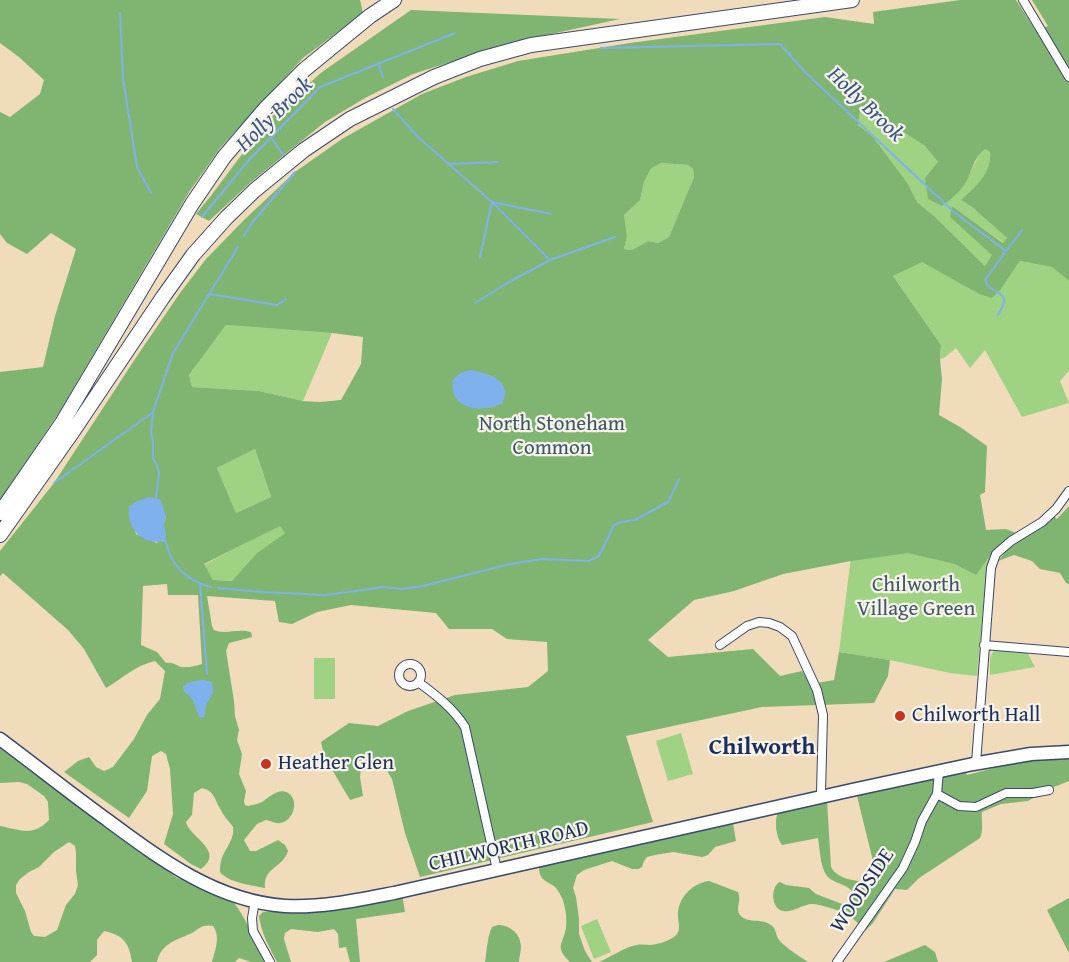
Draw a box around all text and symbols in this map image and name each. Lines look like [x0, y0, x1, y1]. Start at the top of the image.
water label: Holly Brook [821, 62, 909, 148]
water label: Holly Brook [231, 72, 319, 158]
park label: North Stoneham Common [479, 412, 625, 462]
park label: Chilworth Village Green [857, 573, 975, 623]
place label: Chilworth Hall [912, 703, 1040, 729]
marker: Chilworth Hall [893, 709, 907, 723]
district label: Chilworth [709, 734, 815, 762]
place label: Heather Glen [278, 751, 394, 777]
marker: Heather Glen [259, 757, 273, 771]
street label: CHILWORTH ROAD [427, 816, 591, 878]
street label: WOODSIDE [826, 844, 900, 938]

